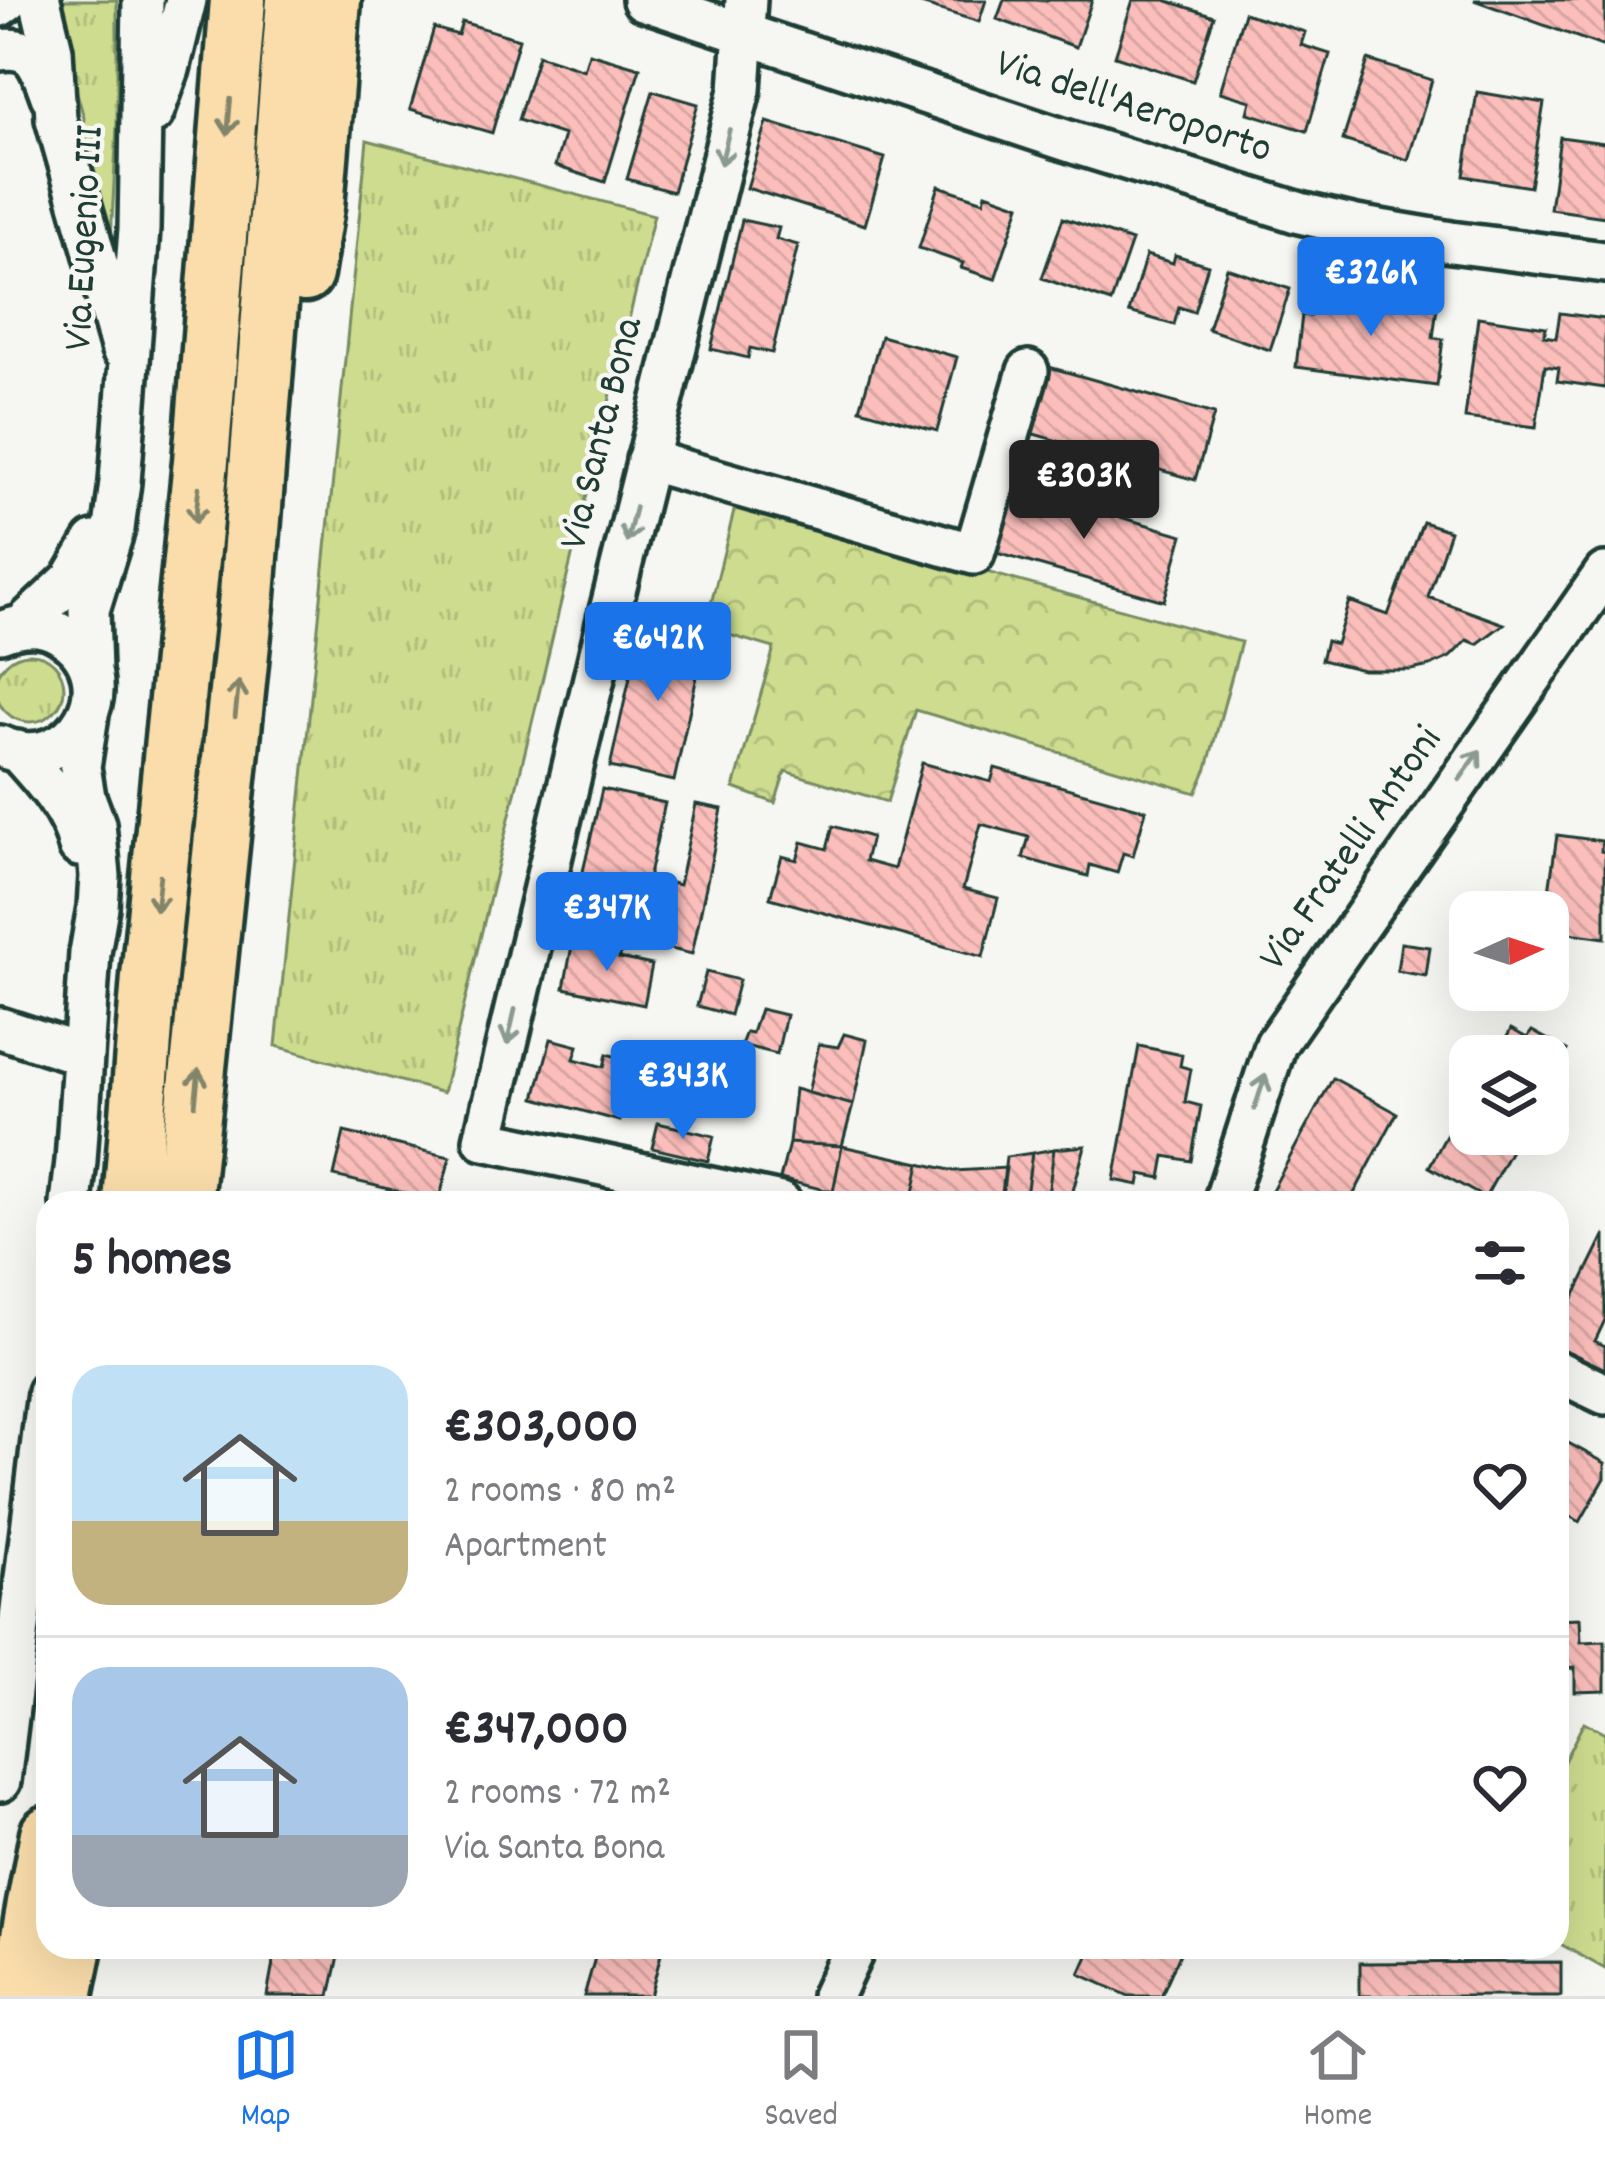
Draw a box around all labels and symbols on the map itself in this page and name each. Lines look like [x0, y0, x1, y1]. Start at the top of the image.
street label: Via dell'Aeroporto [987, 36, 1279, 182]
one-way arrow [217, 97, 240, 136]
street label: Via Eugenio III [51, 124, 123, 352]
one-way arrow [713, 127, 735, 165]
pin: €326K [1287, 237, 1455, 339]
street label: Via Santa Bona [546, 310, 662, 556]
pin: €303K [1000, 440, 1168, 542]
one-way arrow [185, 485, 208, 524]
one-way arrow [619, 505, 641, 543]
pin: €642K [574, 602, 742, 704]
one-way arrow [226, 680, 249, 719]
street label: Via Fratelli Antoni [1246, 716, 1460, 984]
one-way arrow [1457, 749, 1482, 782]
pin: €347K [523, 872, 691, 974]
one-way arrow [146, 873, 169, 912]
north arrow [1449, 891, 1569, 1011]
one-way arrow [499, 1007, 521, 1045]
pin: €343K [599, 1040, 767, 1142]
one-way arrow [186, 1068, 208, 1107]
one-way arrow [1251, 1074, 1273, 1112]

